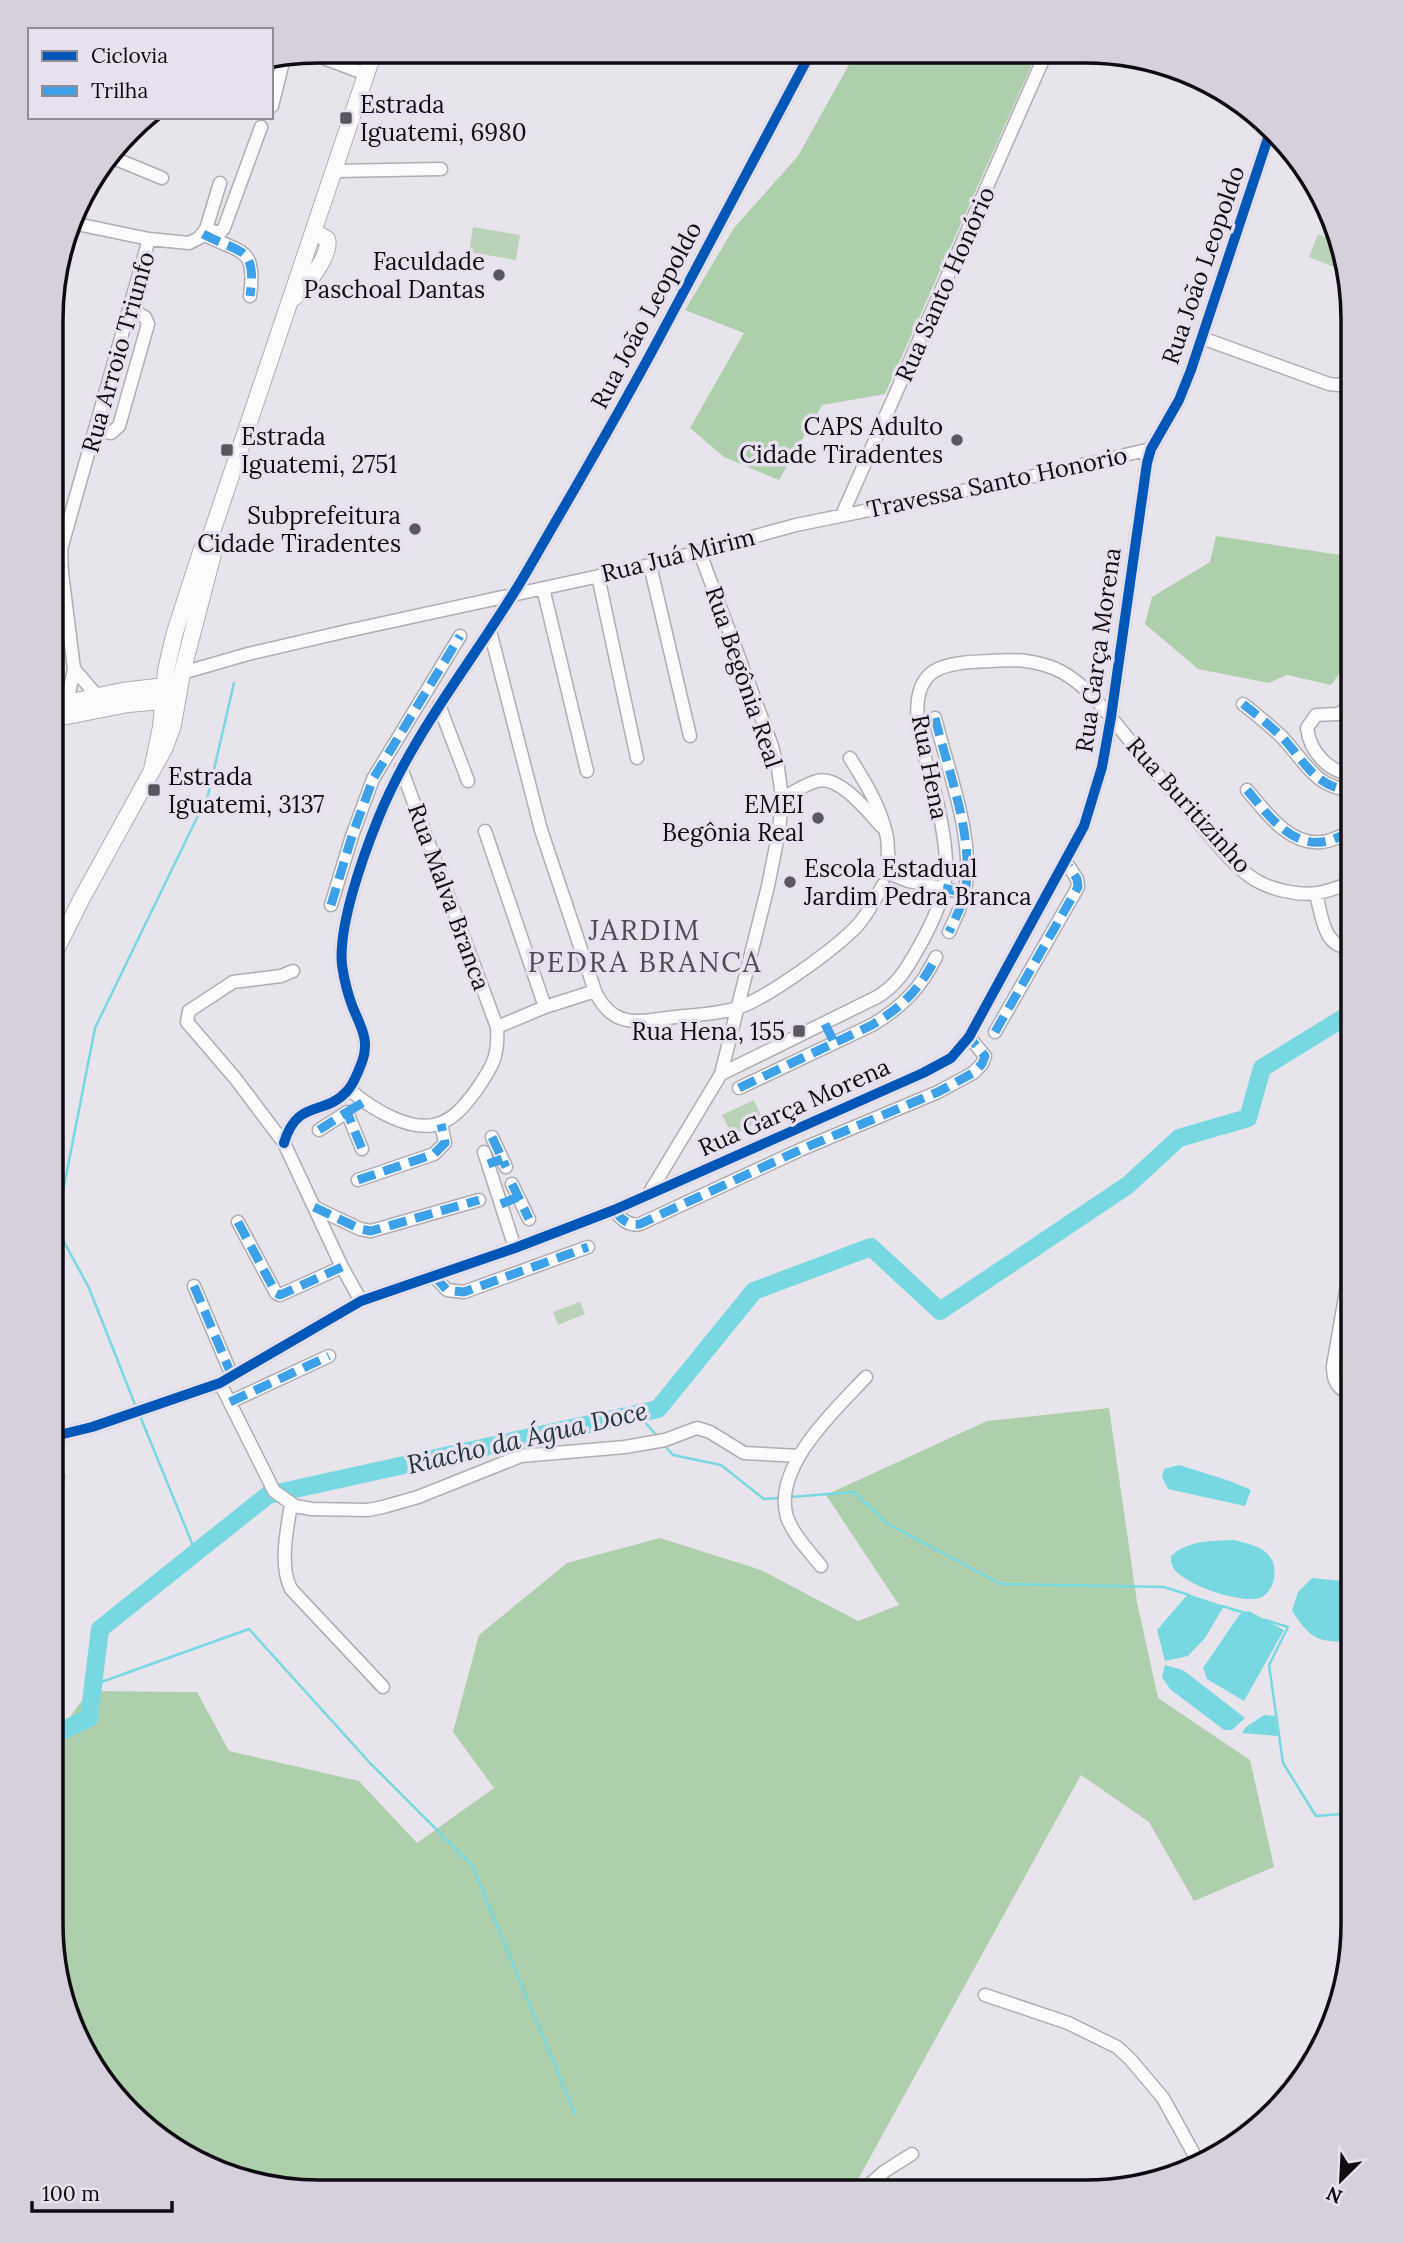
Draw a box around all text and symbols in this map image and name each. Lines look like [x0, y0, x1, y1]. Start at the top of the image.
legend [28, 28, 273, 119]
text: Ciclovia [91, 42, 168, 69]
text: Trilha [91, 77, 148, 104]
place label: Estrada Iguatemi, 6980 [360, 89, 527, 148]
marker: Estrada Iguatemi, 6980 [338, 110, 354, 126]
street label: Rua João Leopoldo [1155, 162, 1251, 368]
street label: Rua Santo Honório [888, 182, 1002, 386]
street label: Rua João Leopoldo [584, 216, 708, 414]
place label: Faculdade Paschoal Dantas [303, 246, 485, 305]
street label: Rua Arroio Triunfo [74, 248, 162, 456]
marker: Faculdade Paschoal Dantas [491, 267, 507, 283]
place label: CAPS Adulto Cidade Tiradentes [739, 411, 943, 470]
place label: Estrada Iguatemi, 2751 [241, 421, 397, 480]
marker: CAPS Adulto Cidade Tiradentes [949, 432, 965, 448]
street label: Travessa Santo Honorio [864, 439, 1130, 525]
marker: Estrada Iguatemi, 2751 [219, 442, 235, 458]
place label: Subprefeitura Cidade Tiradentes [197, 500, 401, 559]
marker: Subprefeitura Cidade Tiradentes [407, 521, 423, 537]
street label: Rua Juá Mirim [598, 521, 758, 589]
street label: Rua Garça Morena [1068, 546, 1128, 754]
street label: Rua Begônia Real [698, 582, 790, 772]
street label: Rua Hena [905, 712, 955, 822]
street label: Rua Buritizinho [1120, 730, 1258, 880]
place label: Estrada Iguatemi, 3137 [168, 761, 324, 820]
marker: Estrada Iguatemi, 3137 [146, 782, 162, 798]
place label: EMEI Begônia Real [662, 789, 804, 848]
street label: Rua Malva Branca [401, 799, 497, 995]
marker: EMEI Begônia Real [810, 810, 826, 826]
place label: Escola Estadual Jardim Pedra Branca [803, 853, 1032, 912]
marker: Escola Estadual Jardim Pedra Branca [782, 874, 798, 890]
district label: JARDIM PEDRA BRANCA [528, 912, 762, 980]
place label: Rua Hena, 155 [631, 1016, 785, 1047]
marker: Rua Hena, 155 [791, 1023, 807, 1039]
street label: Rua Garça Morena [693, 1051, 895, 1163]
water label: Riacho da Água Doce [404, 1393, 650, 1481]
north arrow [1306, 2145, 1376, 2215]
scale bar [32, 2170, 172, 2214]
text: 100 m [42, 2180, 100, 2207]
text: N [1322, 2181, 1346, 2209]

